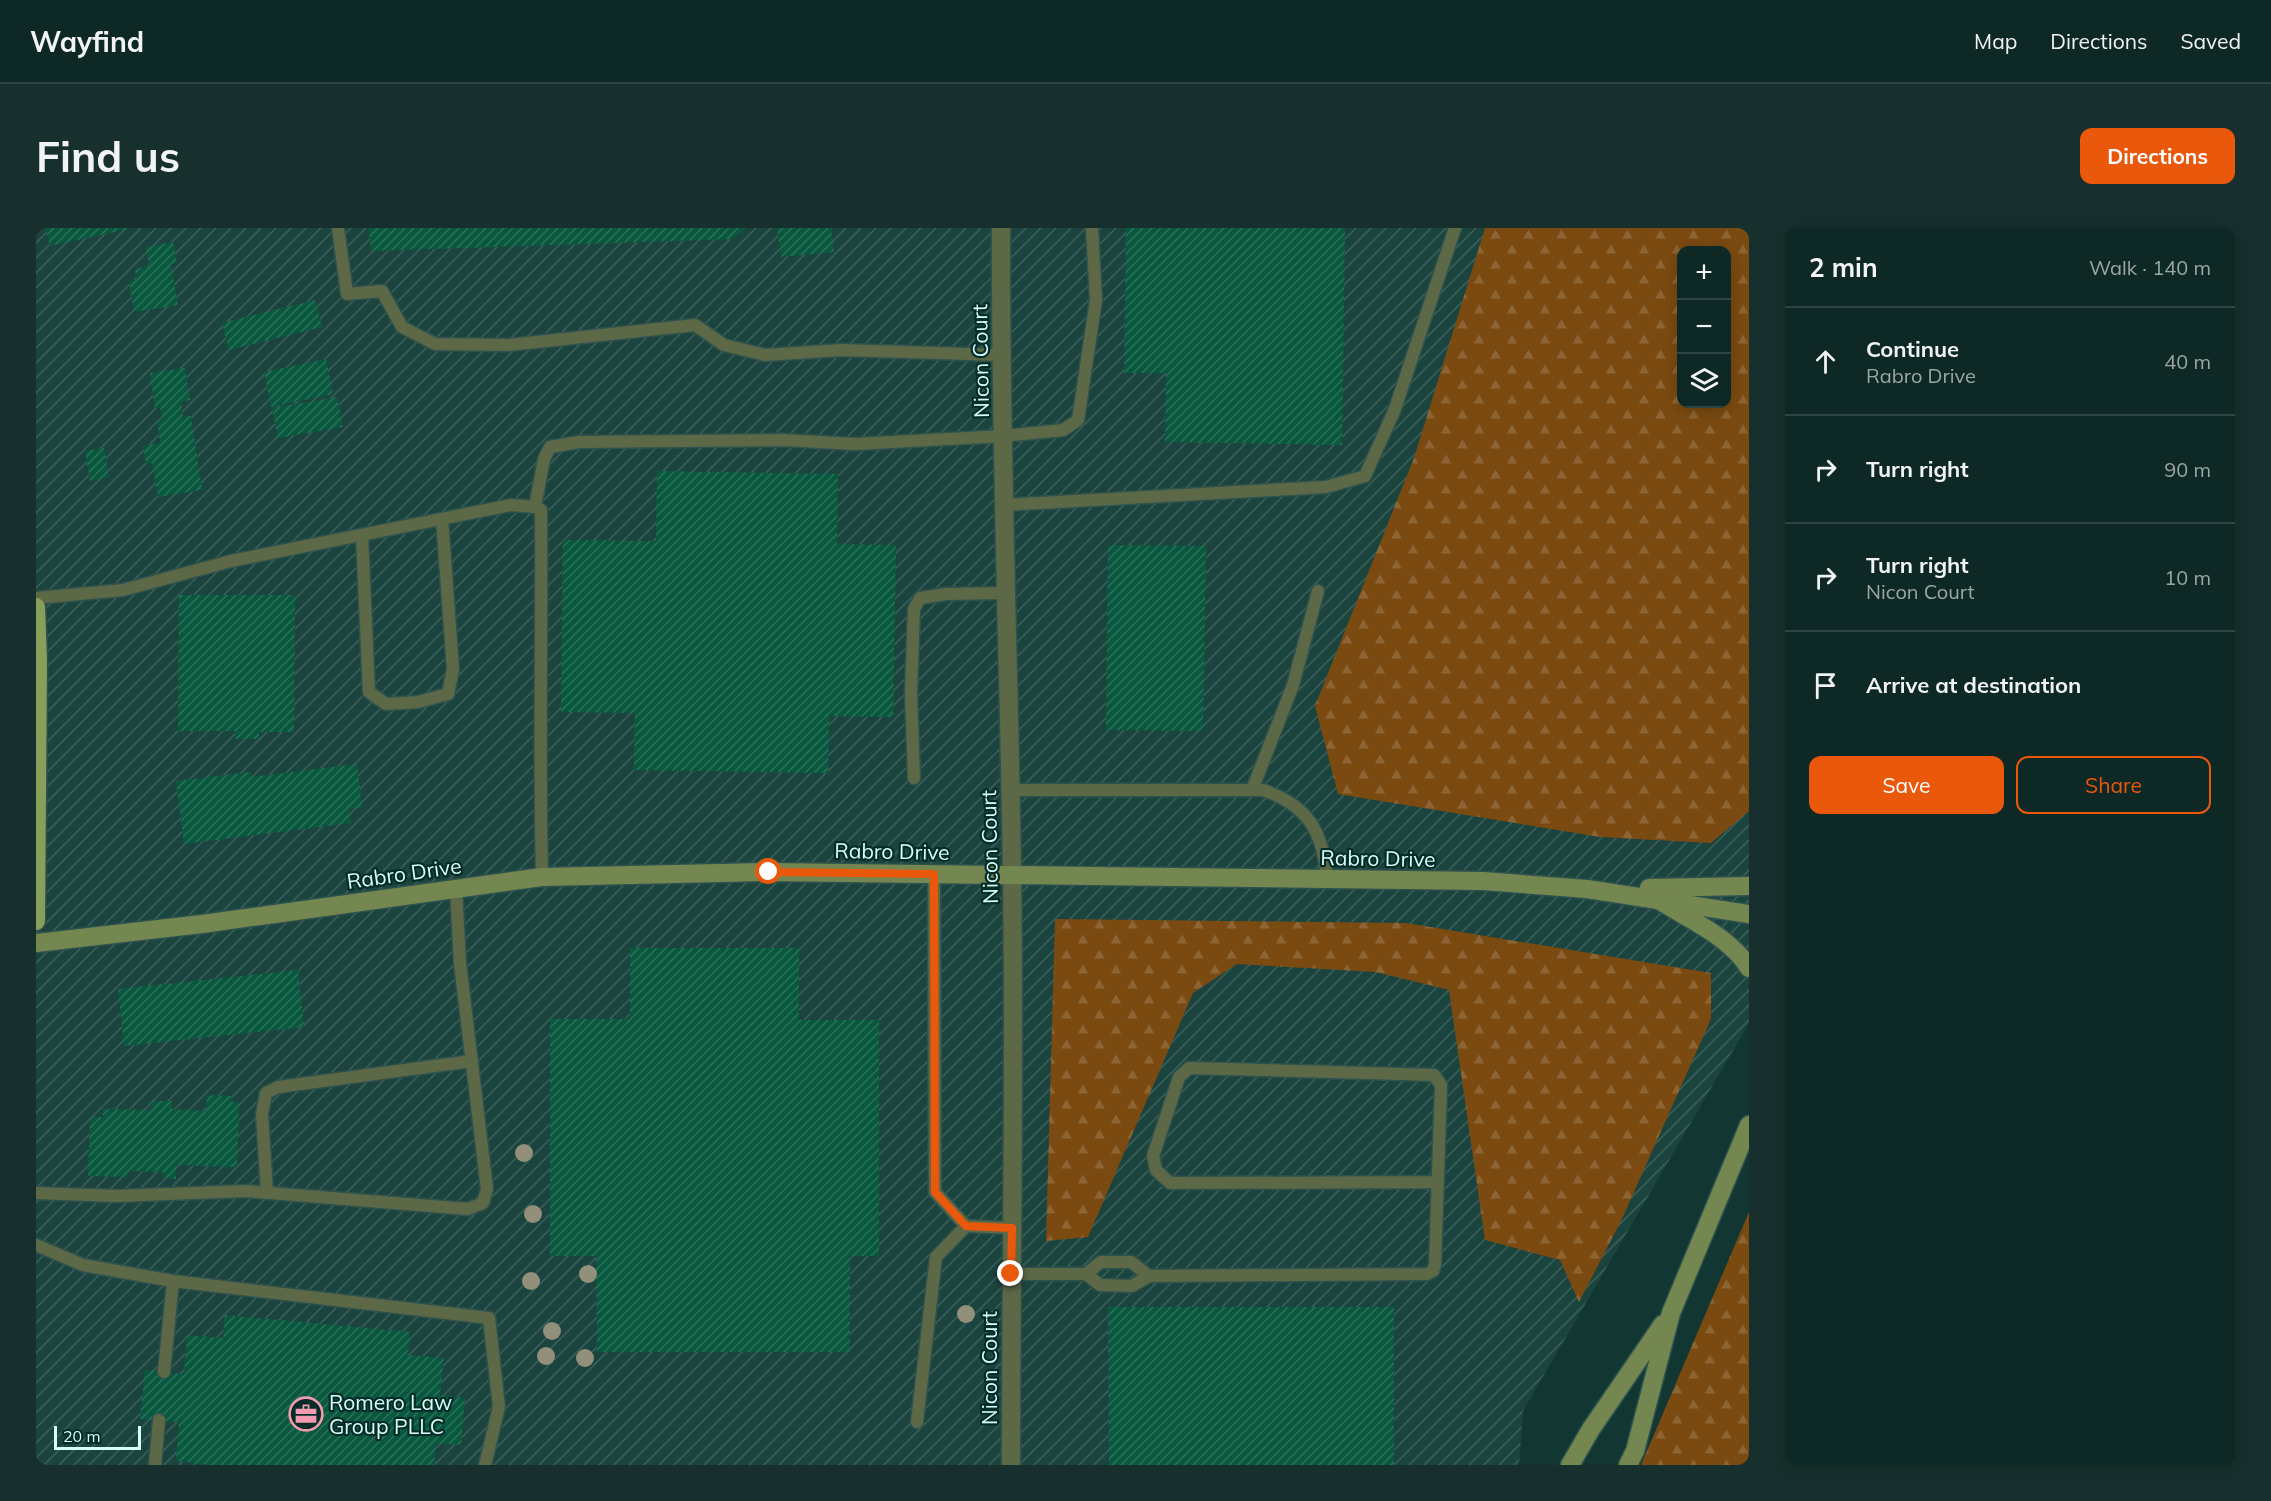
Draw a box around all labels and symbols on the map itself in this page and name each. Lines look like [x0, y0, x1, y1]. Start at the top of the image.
street label: Nicon Court [966, 304, 994, 418]
street label: Nicon Court [975, 790, 1003, 904]
street label: Rabro Drive [834, 837, 950, 865]
street label: Rabro Drive [1320, 844, 1436, 872]
street label: Rabro Drive [345, 852, 463, 894]
route start [755, 858, 781, 884]
route end [997, 1260, 1023, 1286]
street label: Nicon Court [976, 1311, 1002, 1425]
place label: Romero Law Group PLLC [329, 1389, 452, 1439]
office icon: Romero Law Group PLLC [288, 1396, 324, 1432]
scale bar [54, 1423, 141, 1450]

